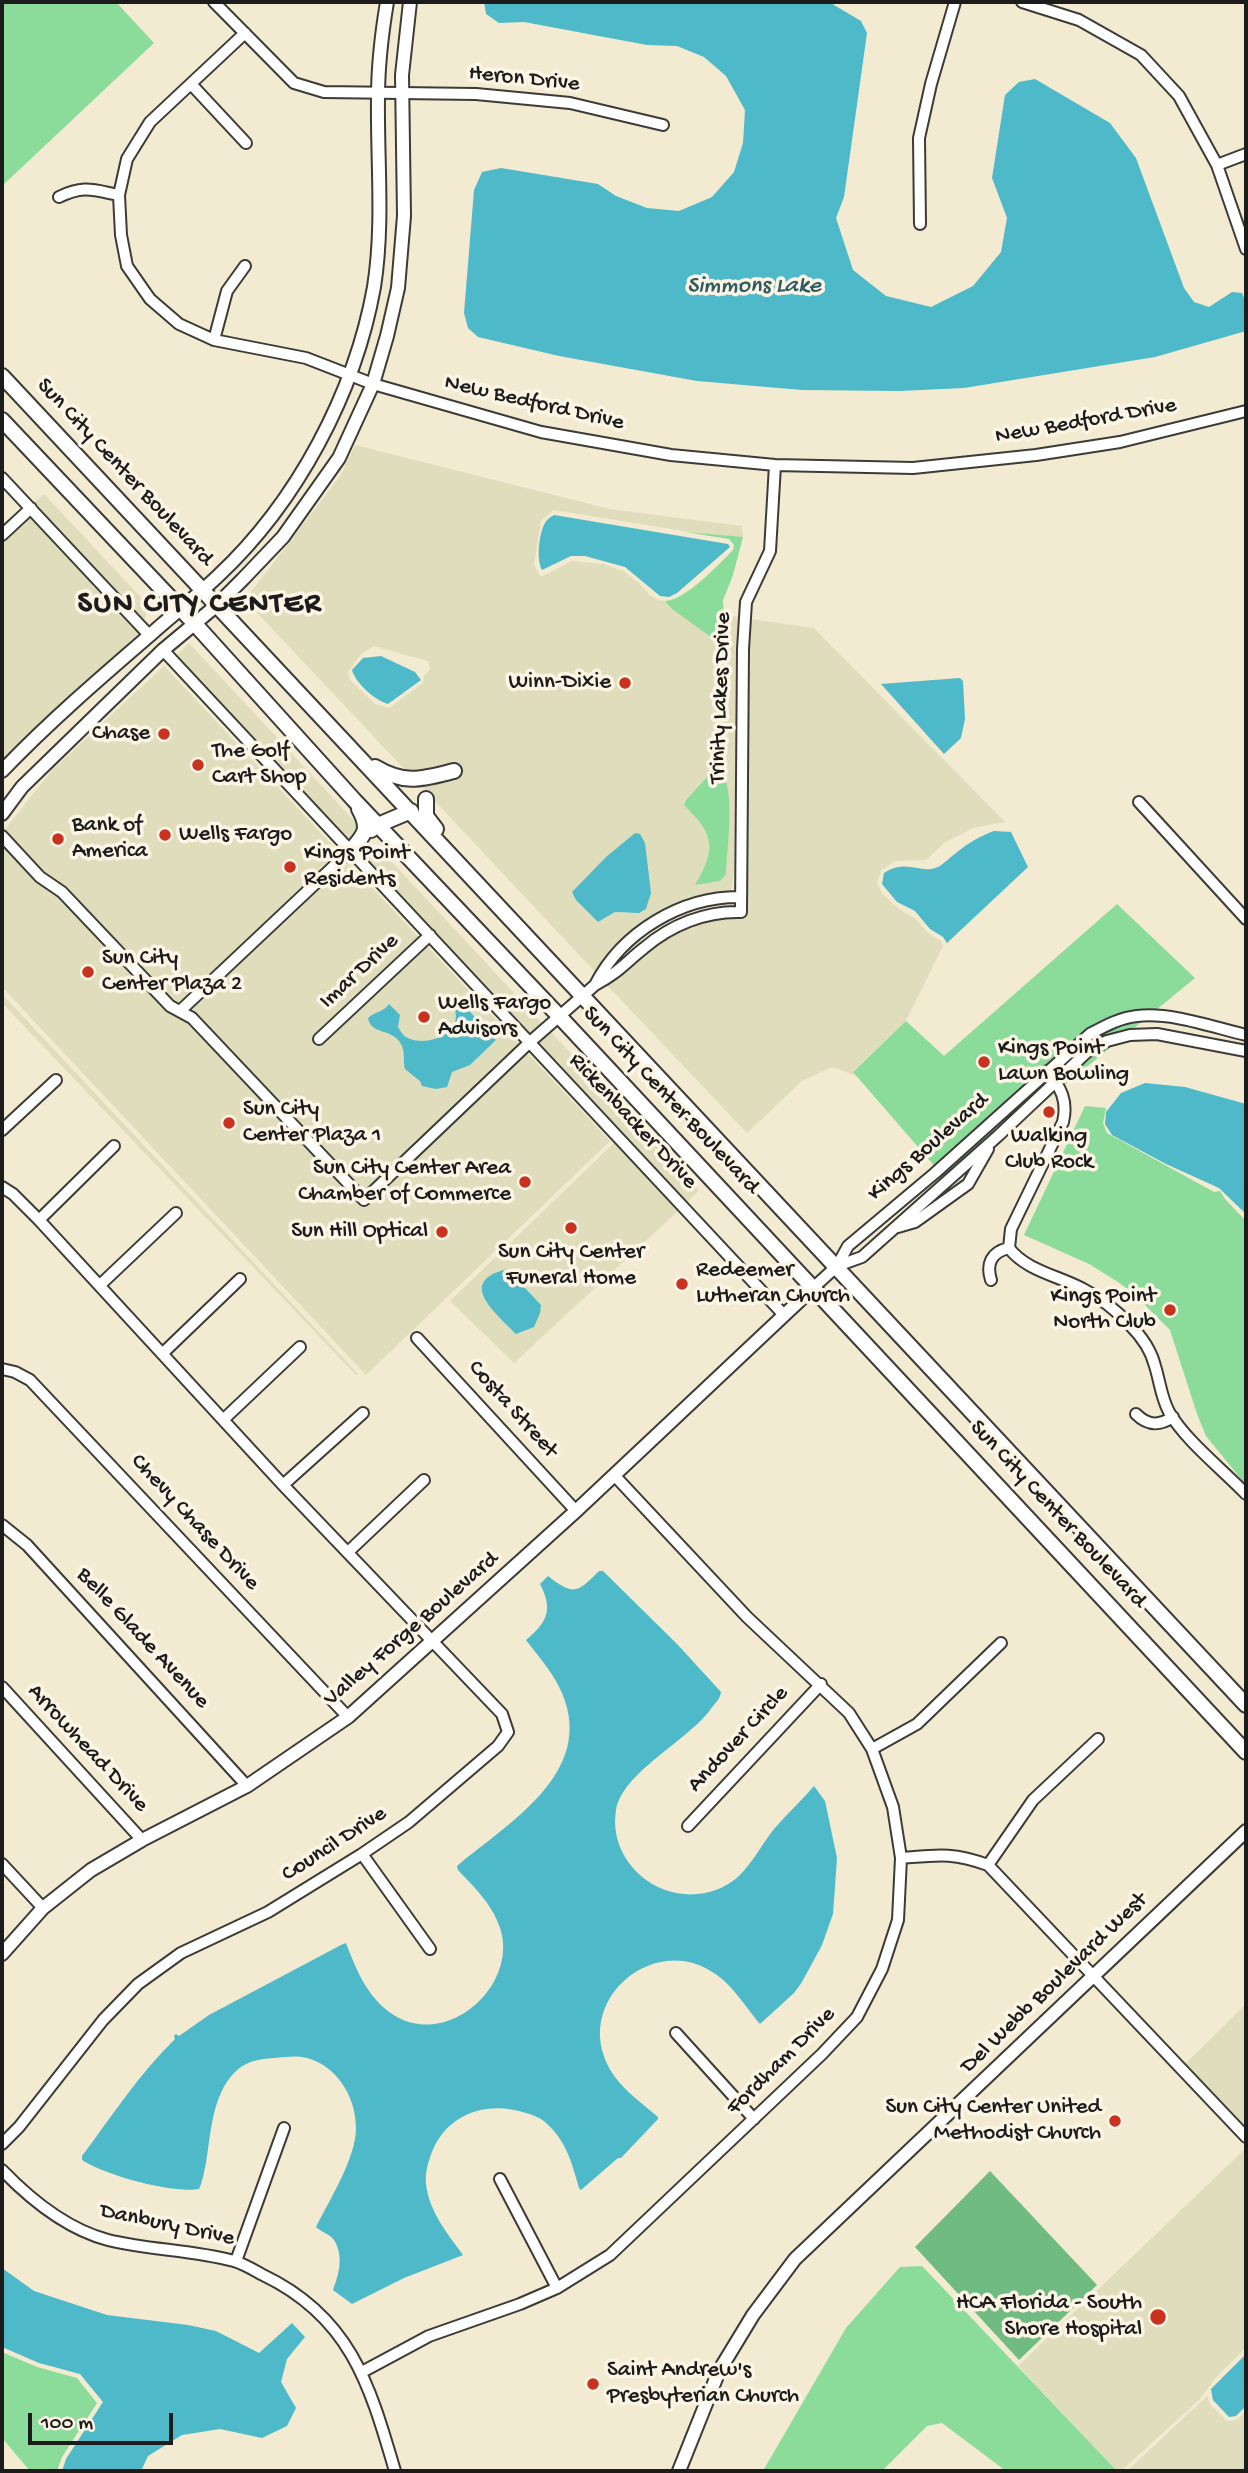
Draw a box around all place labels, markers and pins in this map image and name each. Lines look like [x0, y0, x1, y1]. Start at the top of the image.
place label: Winn-Dixie [508, 669, 611, 697]
marker: Winn-Dixie [617, 675, 633, 691]
place label: Chase [92, 720, 150, 748]
marker: Chase [156, 726, 172, 742]
place label: The Golf Cart Shop [212, 738, 306, 792]
marker: The Golf Cart Shop [190, 757, 206, 773]
place label: Bank of America [72, 812, 147, 866]
place label: Wells Fargo [179, 821, 292, 849]
marker: Wells Fargo [157, 827, 173, 843]
marker: Bank of America [50, 831, 66, 847]
place label: Kings Point Residents [304, 840, 410, 894]
marker: Kings Point Residents [282, 859, 298, 875]
place label: Sun City Center Plaza 2 [102, 945, 242, 999]
marker: Sun City Center Plaza 2 [80, 964, 96, 980]
place label: Wells Fargo Advisors [438, 990, 551, 1044]
marker: Wells Fargo Advisors [416, 1009, 432, 1025]
place label: Kings Point Lawn Bowling [998, 1035, 1129, 1089]
marker: Kings Point Lawn Bowling [976, 1054, 992, 1070]
place label: Sun City Center Plaza 1 [243, 1096, 381, 1150]
marker: Walking Club Rock [1041, 1104, 1057, 1120]
marker: Sun City Center Plaza 1 [221, 1115, 237, 1131]
place label: Walking Club Rock [1005, 1123, 1093, 1177]
place label: Sun City Center Area Chamber of Commerce [298, 1155, 511, 1209]
marker: Sun City Center Area Chamber of Commerce [517, 1174, 533, 1190]
place label: Sun Hill Optical [291, 1218, 428, 1246]
marker: Sun City Center Funeral Home [563, 1220, 579, 1236]
marker: Sun Hill Optical [434, 1224, 450, 1240]
place label: Sun City Center Funeral Home [498, 1239, 644, 1293]
place label: Redeemer Lutheran Church [696, 1257, 850, 1311]
marker: Redeemer Lutheran Church [674, 1276, 690, 1292]
place label: Kings Point North Club [1050, 1283, 1156, 1337]
marker: Kings Point North Club [1162, 1302, 1178, 1318]
place label: Sun City Center United Methodist Church [886, 2094, 1101, 2148]
marker: Sun City Center United Methodist Church [1107, 2113, 1123, 2129]
place label: HCA Florida - South Shore Hospital [956, 2290, 1142, 2344]
marker: HCA Florida - South Shore Hospital [1148, 2307, 1168, 2327]
place label: Saint Andrew's Presbyterian Church [607, 2357, 799, 2411]
marker: Saint Andrew's Presbyterian Church [585, 2376, 601, 2392]

